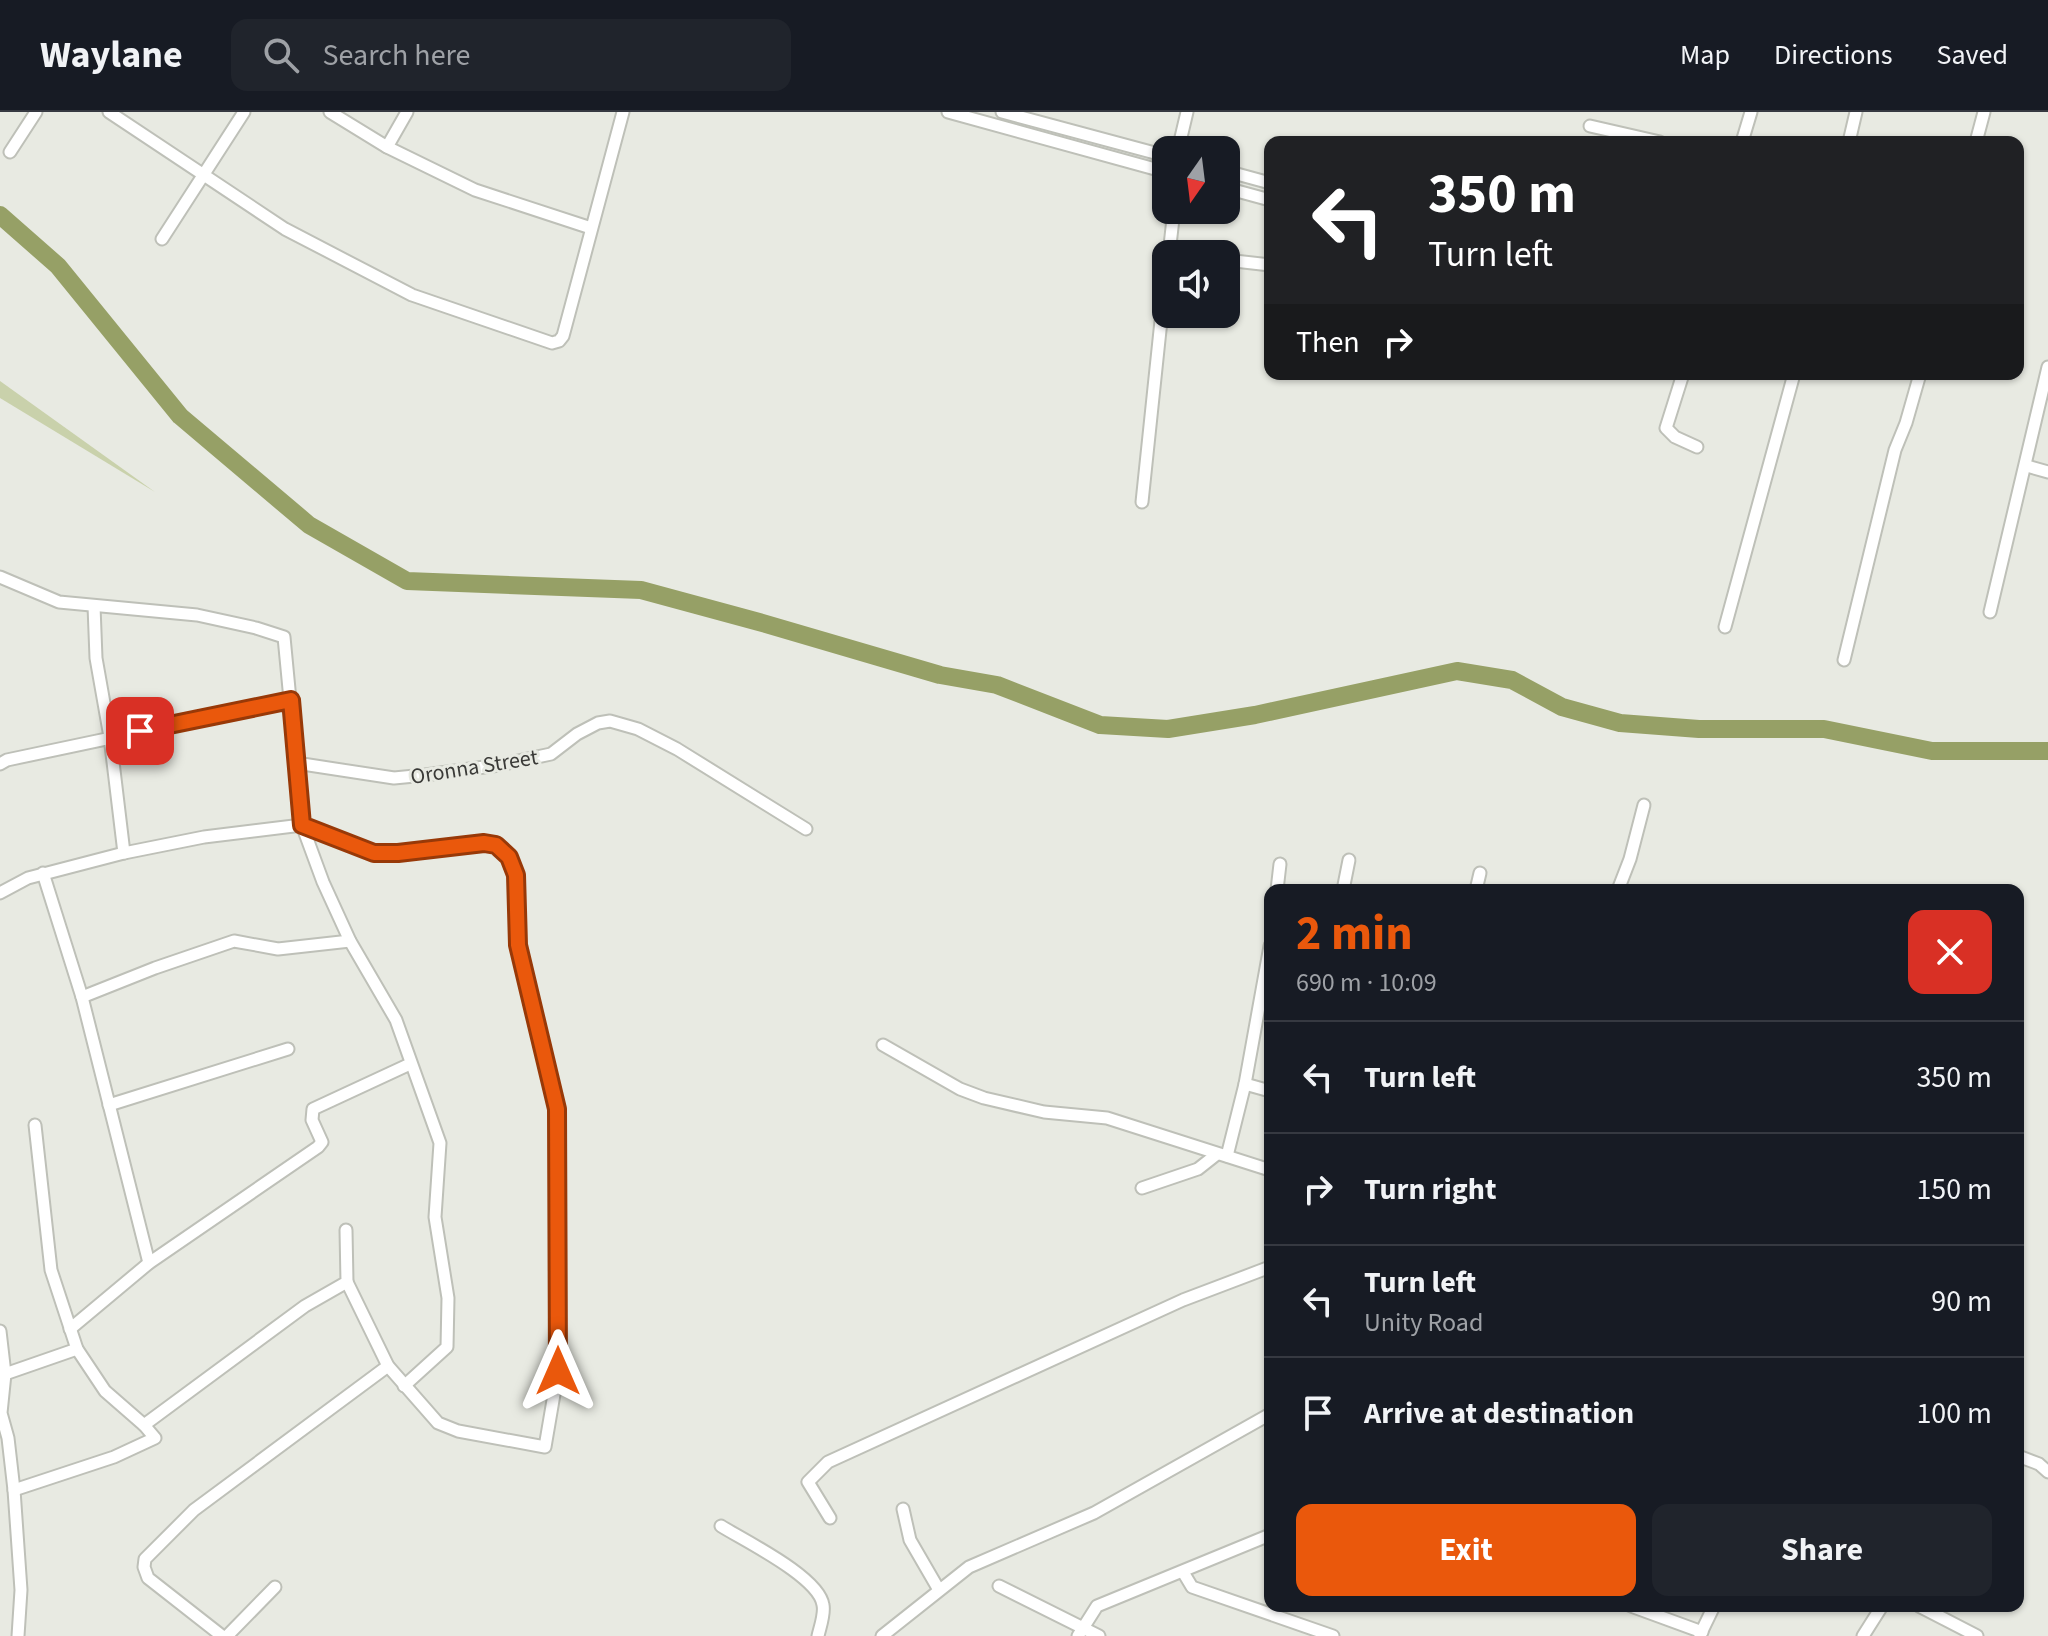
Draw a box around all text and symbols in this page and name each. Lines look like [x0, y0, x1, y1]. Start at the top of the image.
search box [231, 19, 791, 91]
text: Waylane [40, 28, 183, 82]
icon: search [259, 33, 303, 77]
text: Search here [323, 34, 471, 77]
text: Map [1680, 35, 1730, 75]
text: Directions [1774, 35, 1893, 75]
text: Saved [1937, 35, 2008, 75]
north arrow [1152, 136, 1240, 224]
map controls [1152, 136, 1240, 328]
text: 350 m [1428, 155, 1576, 234]
icon: left [1296, 168, 1400, 272]
text: Turn left [1428, 229, 1553, 280]
button: sound [1152, 240, 1240, 328]
icon: right [1376, 320, 1420, 364]
text: Then [1296, 321, 1360, 364]
pin [106, 697, 174, 765]
icon: arrive [118, 709, 162, 753]
street label: Oronna Street [408, 741, 541, 793]
text: 2 min [1296, 900, 1413, 968]
button: close [1908, 910, 1992, 994]
text: 690 m · 10:09 [1296, 964, 1437, 1001]
icon: left [1296, 1055, 1340, 1099]
text: Turn left [1364, 1056, 1476, 1099]
text: 350 m [1916, 1056, 1992, 1099]
icon: right [1296, 1167, 1340, 1211]
text: Turn right [1364, 1168, 1496, 1211]
text: 150 m [1916, 1168, 1992, 1211]
text: Turn left [1364, 1261, 1476, 1304]
icon: left [1296, 1279, 1340, 1323]
text: 90 m [1931, 1280, 1992, 1323]
text: Unity Road [1364, 1304, 1483, 1341]
position arrow [516, 1329, 600, 1413]
icon: arrive [1296, 1391, 1340, 1435]
text: Arrive at destination [1364, 1392, 1634, 1435]
text: 100 m [1916, 1392, 1992, 1435]
button: Exit [1296, 1504, 1636, 1596]
button: Share [1652, 1504, 1992, 1596]

